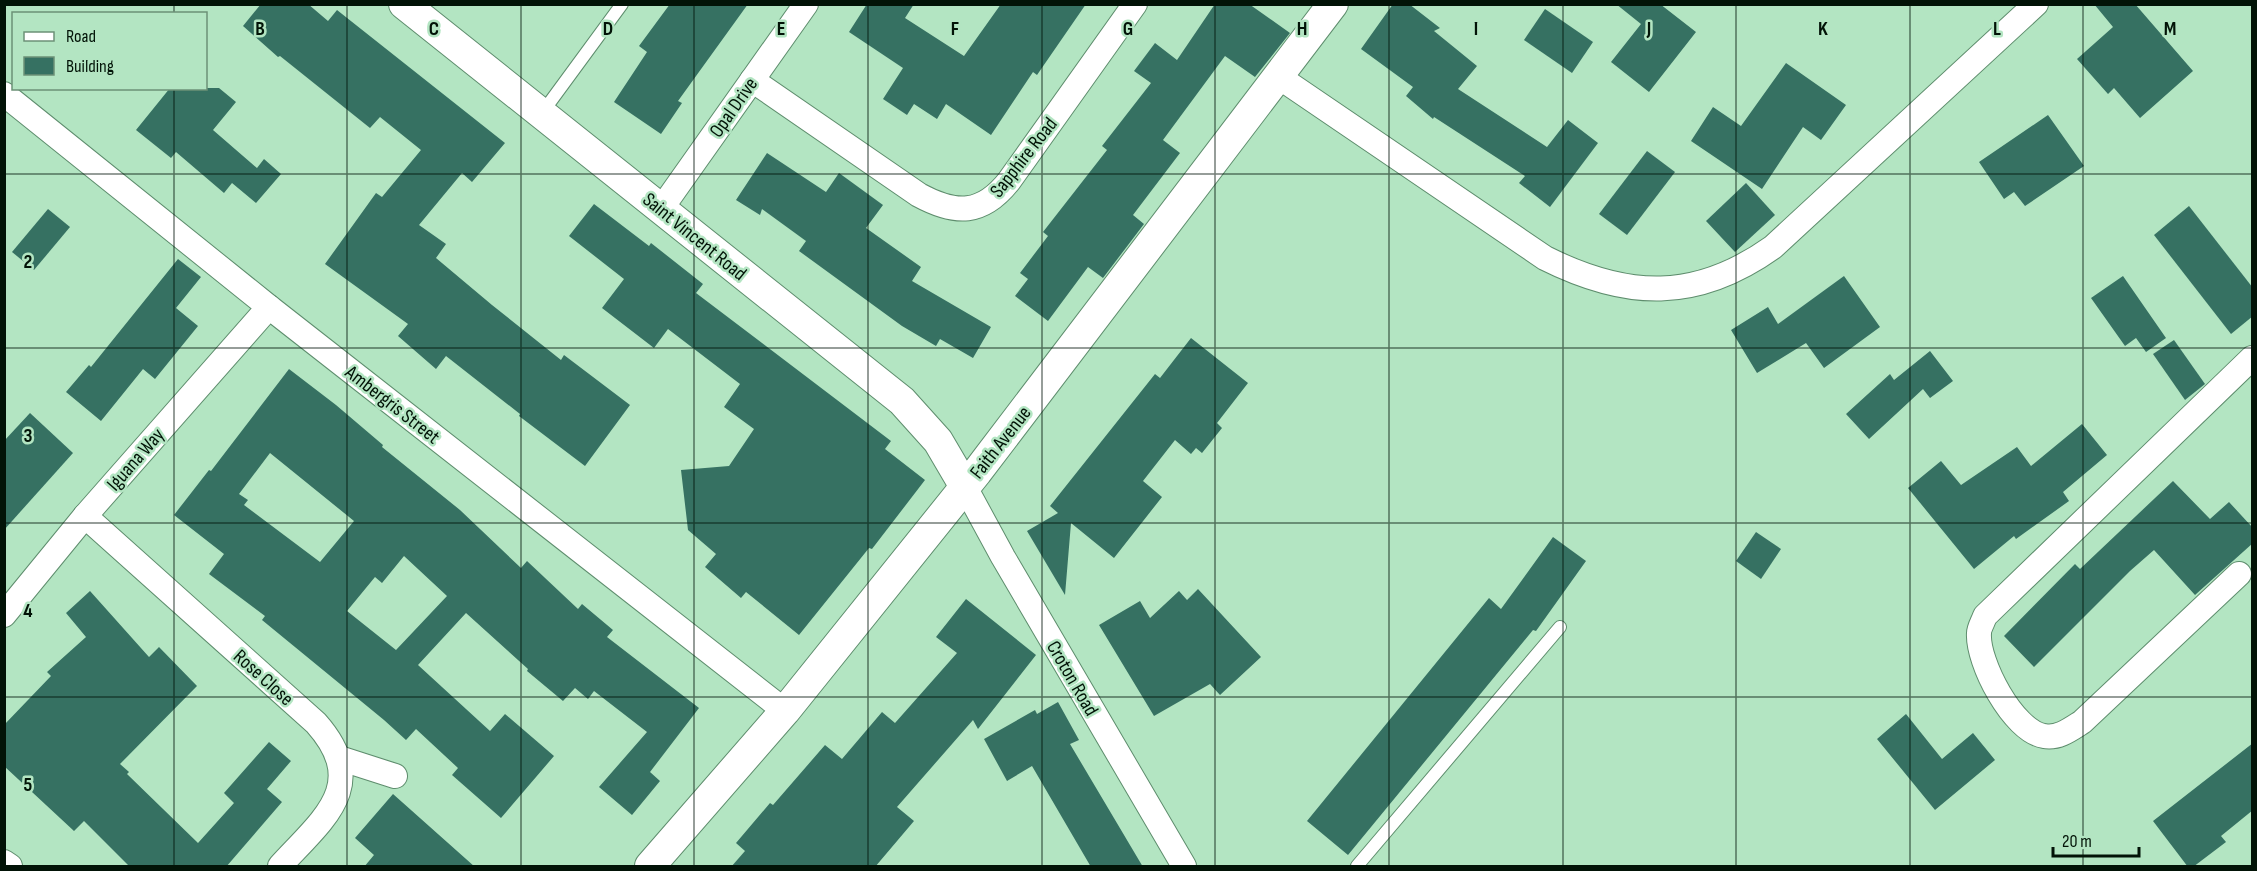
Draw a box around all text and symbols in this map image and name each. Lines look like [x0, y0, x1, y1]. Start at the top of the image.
legend [12, 12, 207, 90]
text: B [255, 17, 265, 41]
text: C [429, 17, 439, 41]
text: D [603, 17, 613, 41]
text: E [777, 17, 785, 41]
text: F [951, 17, 959, 41]
text: G [1123, 17, 1133, 41]
text: H [1297, 17, 1307, 41]
text: I [1474, 17, 1478, 41]
text: J [1646, 17, 1651, 41]
text: K [1818, 17, 1828, 41]
text: L [1993, 17, 2001, 41]
text: M [2164, 17, 2176, 41]
text: Road [66, 26, 96, 47]
text: Building [66, 56, 114, 77]
street label: Opal Drive [705, 73, 763, 142]
street label: Sapphire Road [985, 113, 1063, 202]
street label: Saint Vincent Road [638, 188, 751, 286]
text: 2 [24, 250, 32, 274]
street label: Ambergris Street [340, 360, 444, 449]
street label: Faith Avenue [965, 402, 1037, 484]
street label: Iguana Way [102, 423, 170, 496]
text: 3 [24, 424, 33, 448]
text: 4 [23, 599, 33, 623]
street label: Croton Road [1041, 637, 1103, 720]
street label: Rose Close [228, 645, 298, 711]
text: 5 [24, 773, 33, 797]
scale bar [2053, 820, 2138, 858]
text: 20 m [2062, 831, 2092, 852]

